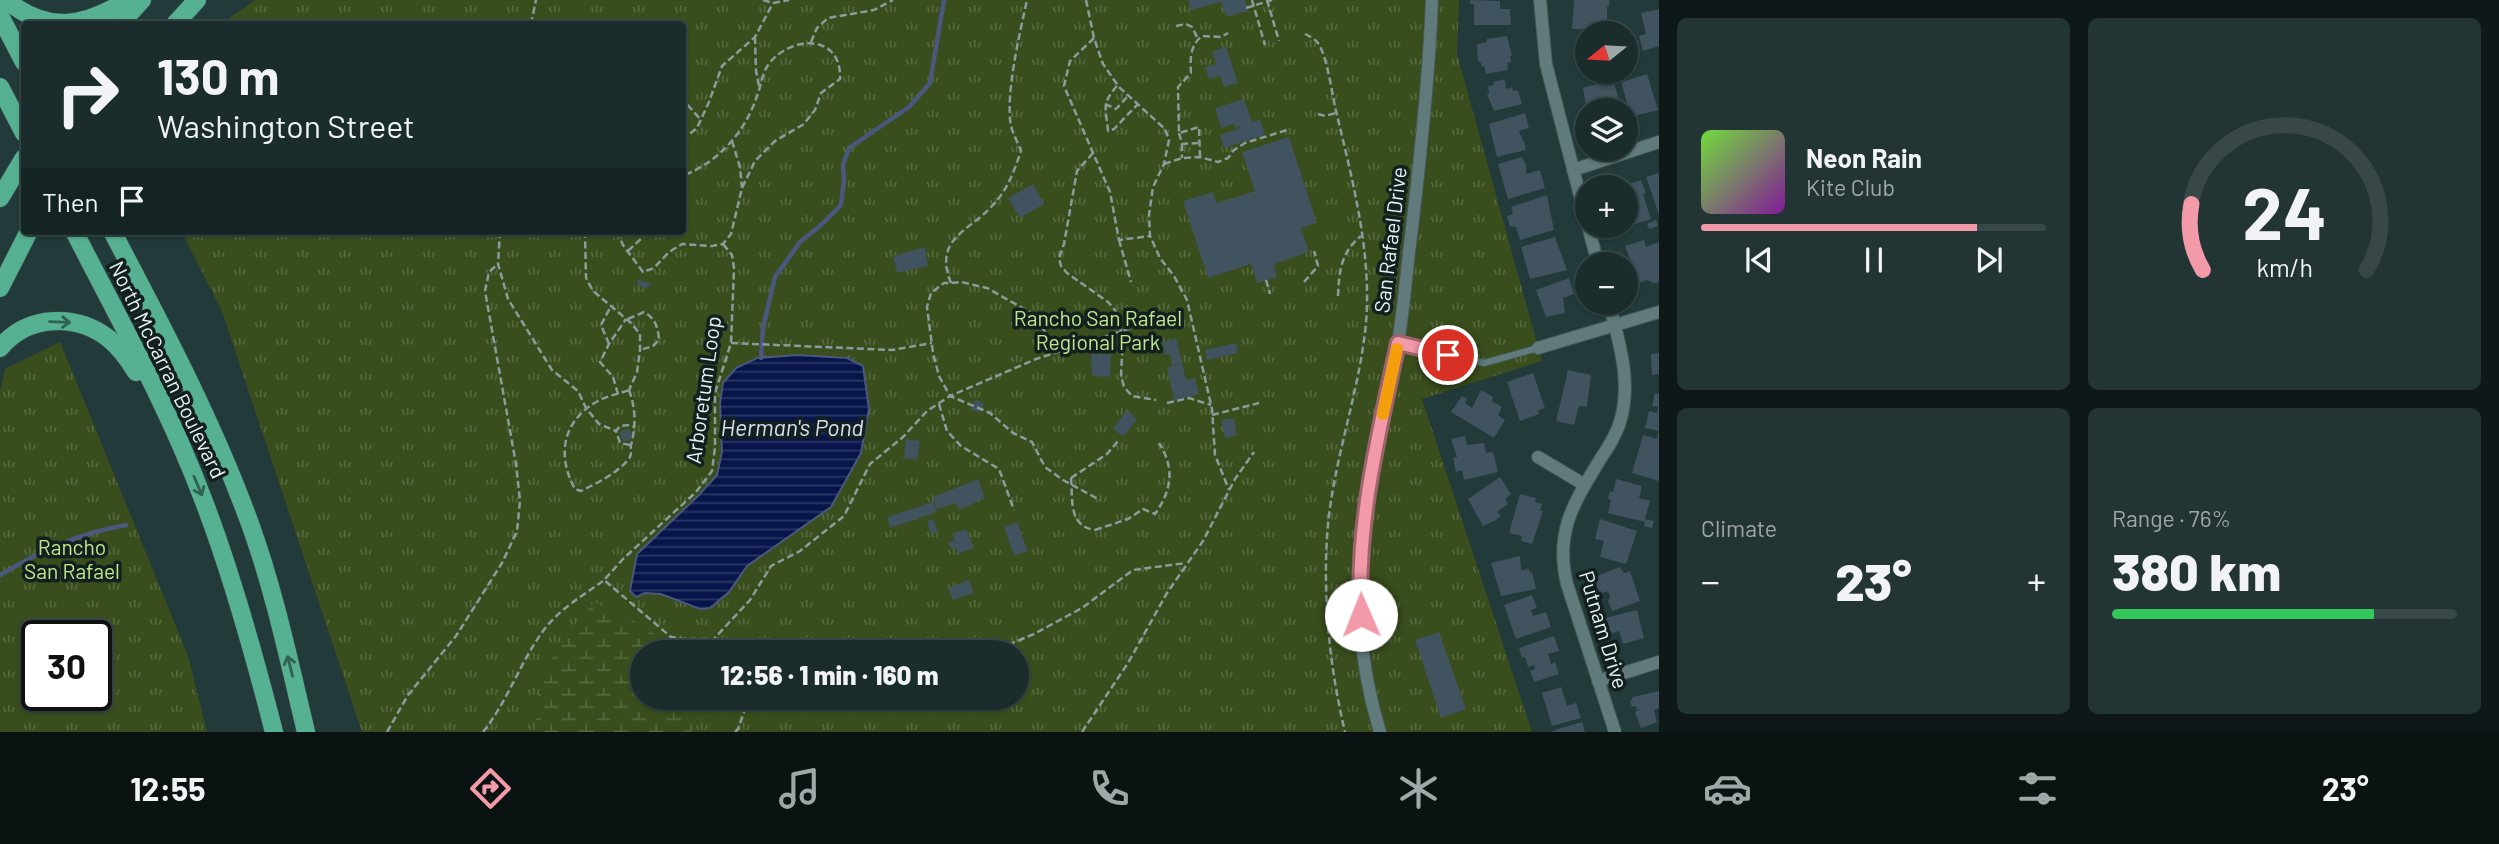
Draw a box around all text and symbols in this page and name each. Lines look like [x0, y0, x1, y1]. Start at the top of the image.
north arrow [1575, 21, 1638, 84]
map controls [1575, 21, 1638, 315]
text: 130 m [157, 46, 279, 105]
icon: right [42, 49, 133, 140]
button: layers [1575, 98, 1638, 161]
text: Washington Street [157, 106, 415, 144]
text: Neon Rain [1806, 142, 1922, 173]
street label: San Rafael Drive [1368, 165, 1411, 314]
text: 24 [2242, 168, 2327, 256]
text: Kite Club [1806, 173, 1895, 201]
button: + [1575, 175, 1638, 238]
icon: arrive [113, 182, 151, 220]
text: Then [42, 186, 99, 217]
icon: previous [1740, 241, 1778, 279]
icon: pause [1855, 241, 1893, 279]
icon: next [1970, 241, 2008, 279]
button: − [1575, 252, 1638, 315]
text: km/h [2256, 252, 2313, 282]
street label: North McCarran Boulevard [105, 257, 232, 482]
park label: Rancho San Rafael Regional Park [1014, 305, 1182, 354]
street label: Arboretum Loop [680, 314, 725, 465]
one-way arrow [48, 315, 71, 328]
pin [1418, 325, 1478, 385]
icon: arrive [1429, 336, 1467, 374]
water label: Herman's Pond [720, 413, 864, 441]
one-way arrow [192, 475, 205, 497]
text: Range · 76% [2112, 504, 2231, 532]
text: Climate [1701, 514, 1777, 542]
park label: Rancho San Rafael [24, 534, 120, 583]
text: 380 km [2112, 539, 2281, 601]
text: 23° [1835, 549, 1912, 611]
text: − [1701, 557, 1720, 603]
text: + [2027, 557, 2046, 603]
street label: Putnam Drive [1575, 568, 1634, 691]
position arrow [1324, 578, 1398, 652]
speed limit sign: 30 [21, 620, 112, 711]
one-way arrow [283, 655, 296, 678]
text: 12:56 · 1 min · 160 m [720, 659, 939, 690]
icon: directions [466, 764, 515, 813]
icon: music [775, 764, 824, 813]
icon: phone [1085, 764, 1134, 813]
icon: climate [1394, 764, 1443, 813]
icon: car [1703, 764, 1752, 813]
icon: filters [2013, 764, 2062, 813]
text: 12:55 [130, 769, 206, 807]
text: 23° [2322, 769, 2369, 807]

